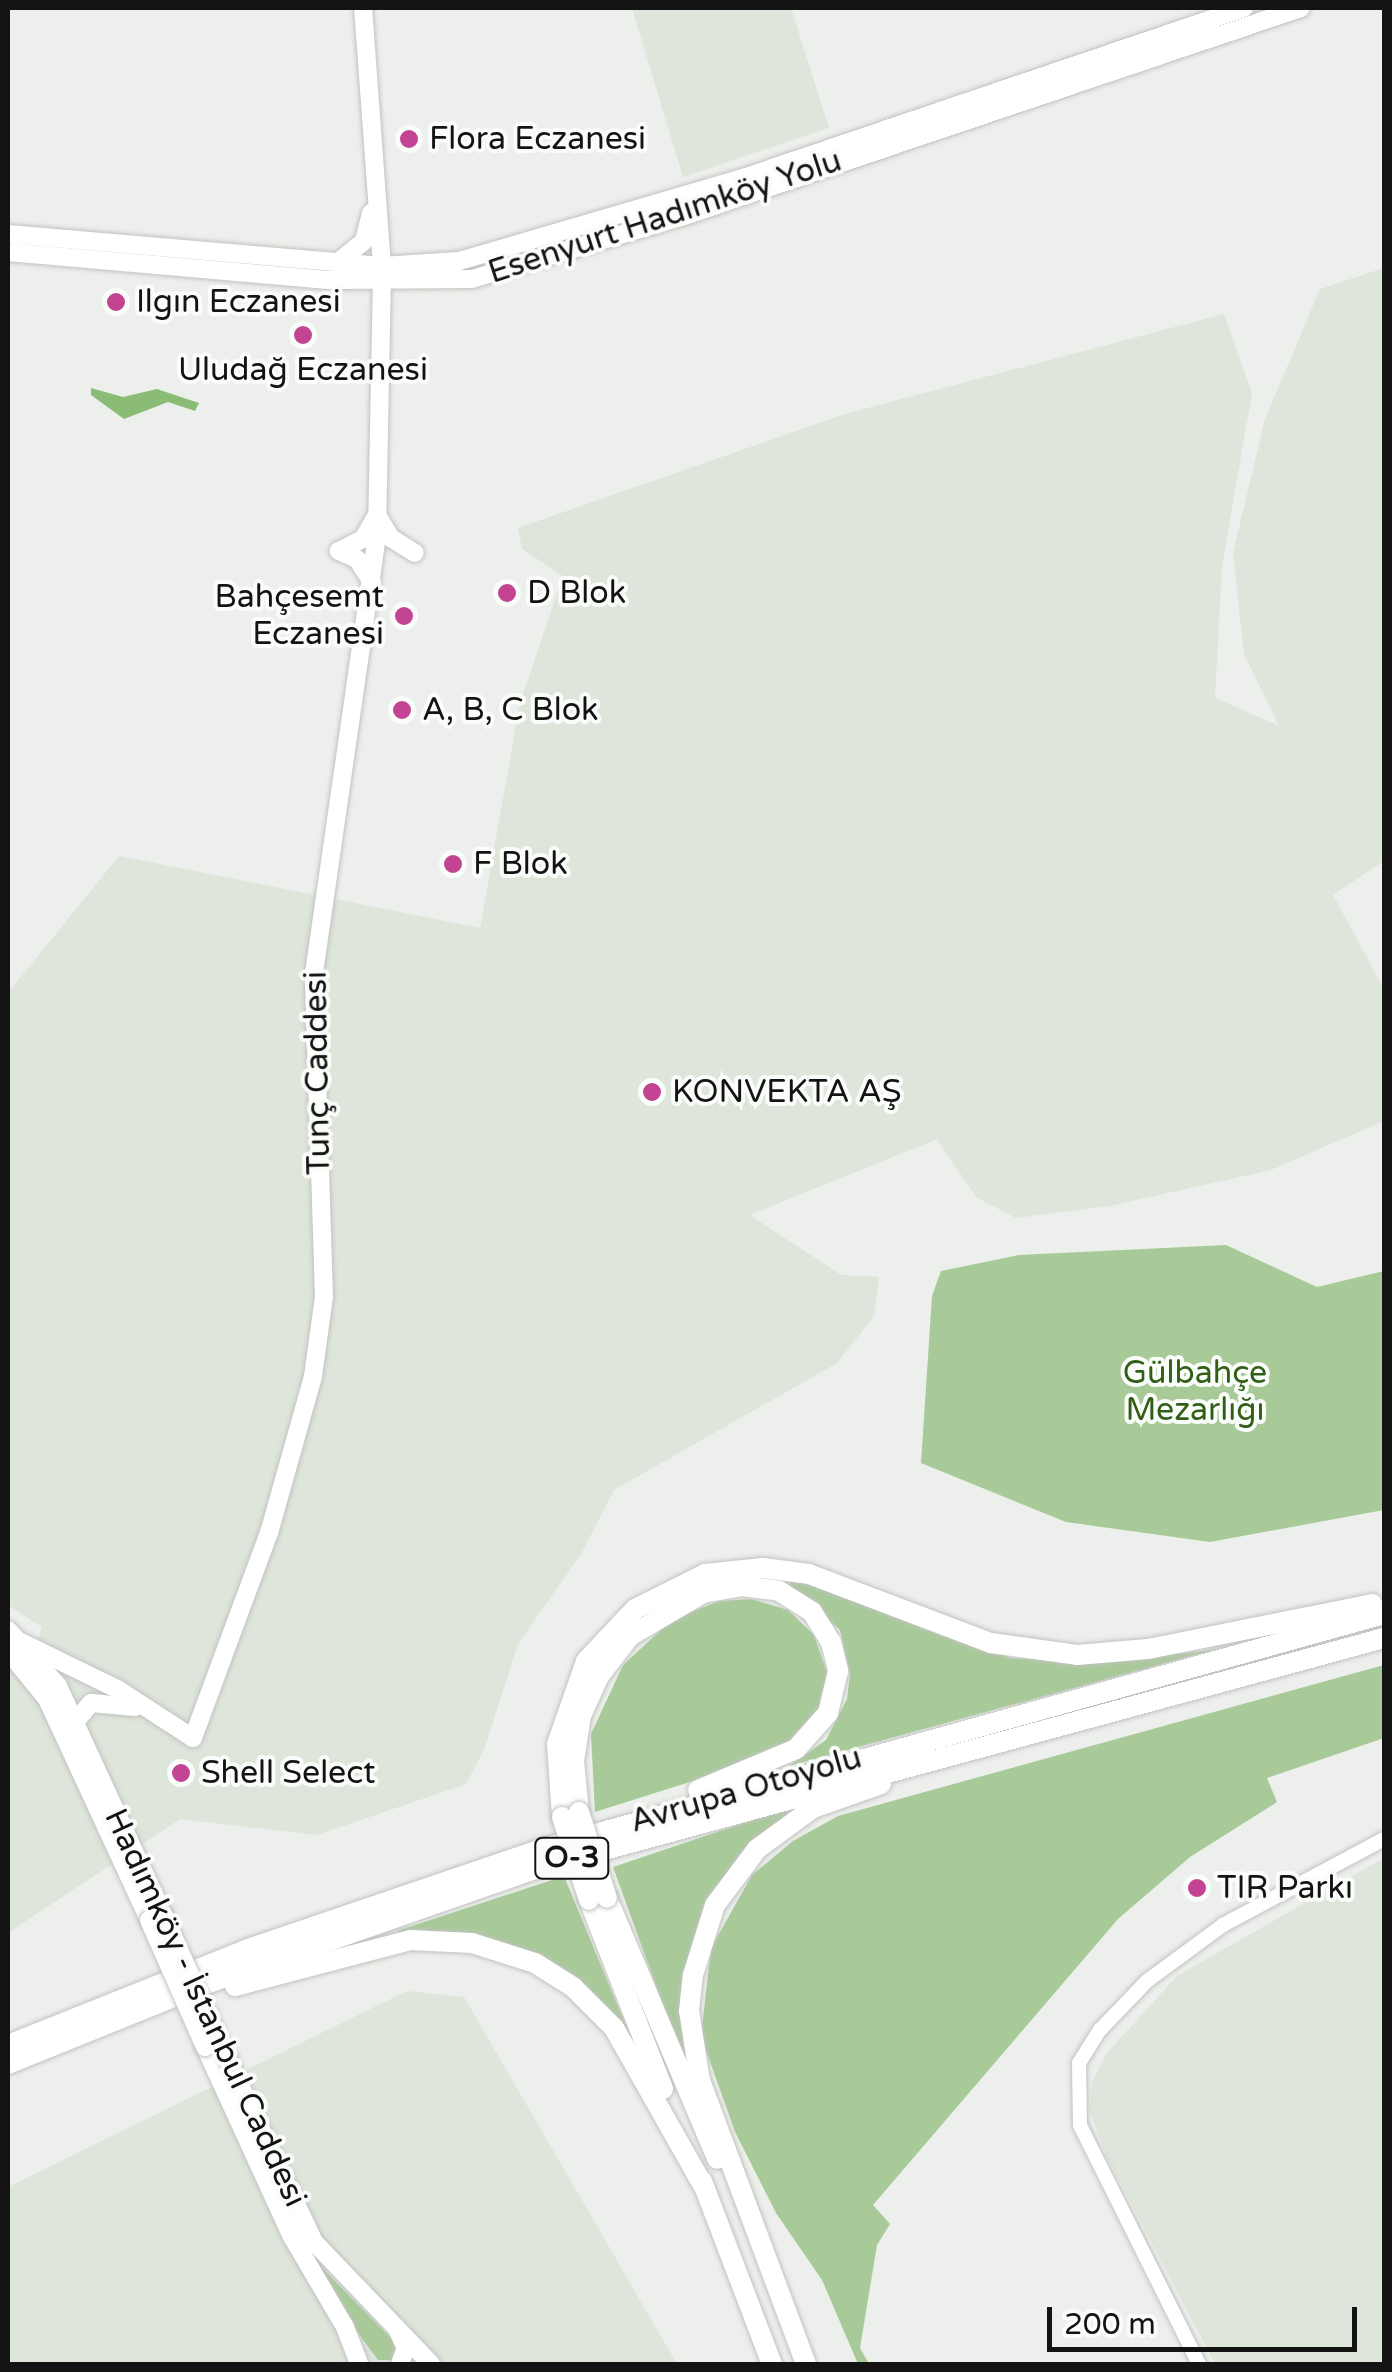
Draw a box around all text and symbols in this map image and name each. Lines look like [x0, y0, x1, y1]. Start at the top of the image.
place label: Flora Eczanesi [429, 120, 646, 158]
marker: Flora Eczanesi [398, 128, 420, 150]
street label: Esenyurt Hadımköy Yolu [484, 142, 846, 292]
place label: Ilgın Eczanesi [136, 283, 341, 321]
marker: Ilgın Eczanesi [105, 291, 127, 313]
marker: Uludağ Eczanesi [292, 324, 314, 346]
place label: Uludağ Eczanesi [178, 351, 428, 389]
place label: D Blok [527, 574, 626, 612]
place label: Bahçesemt Eczanesi [215, 579, 384, 654]
marker: D Blok [496, 582, 518, 604]
marker: Bahçesemt Eczanesi [393, 605, 415, 627]
place label: A, B, C Blok [422, 691, 599, 729]
marker: A, B, C Blok [391, 699, 413, 721]
place label: F Blok [473, 845, 568, 883]
marker: F Blok [442, 853, 464, 875]
street label: Tunç Caddesi [297, 971, 339, 1175]
place label: KONVEKTA AŞ [672, 1073, 902, 1111]
marker: KONVEKTA AŞ [641, 1081, 663, 1103]
park label: Gülbahçe Mezarlığı [1123, 1355, 1267, 1430]
street label: Avrupa Otoyolu [626, 1739, 866, 1841]
place label: Shell Select [201, 1754, 375, 1792]
marker: Shell Select [170, 1762, 192, 1784]
street label: Hadımköy - İstanbul Caddesi [96, 1803, 314, 2213]
road number: O-3 [532, 1833, 612, 1883]
place label: TIR Parkı [1217, 1869, 1353, 1907]
marker: TIR Parkı [1186, 1877, 1208, 1899]
scale bar [1052, 2287, 1362, 2349]
text: 200 m [1064, 2306, 1156, 2343]

